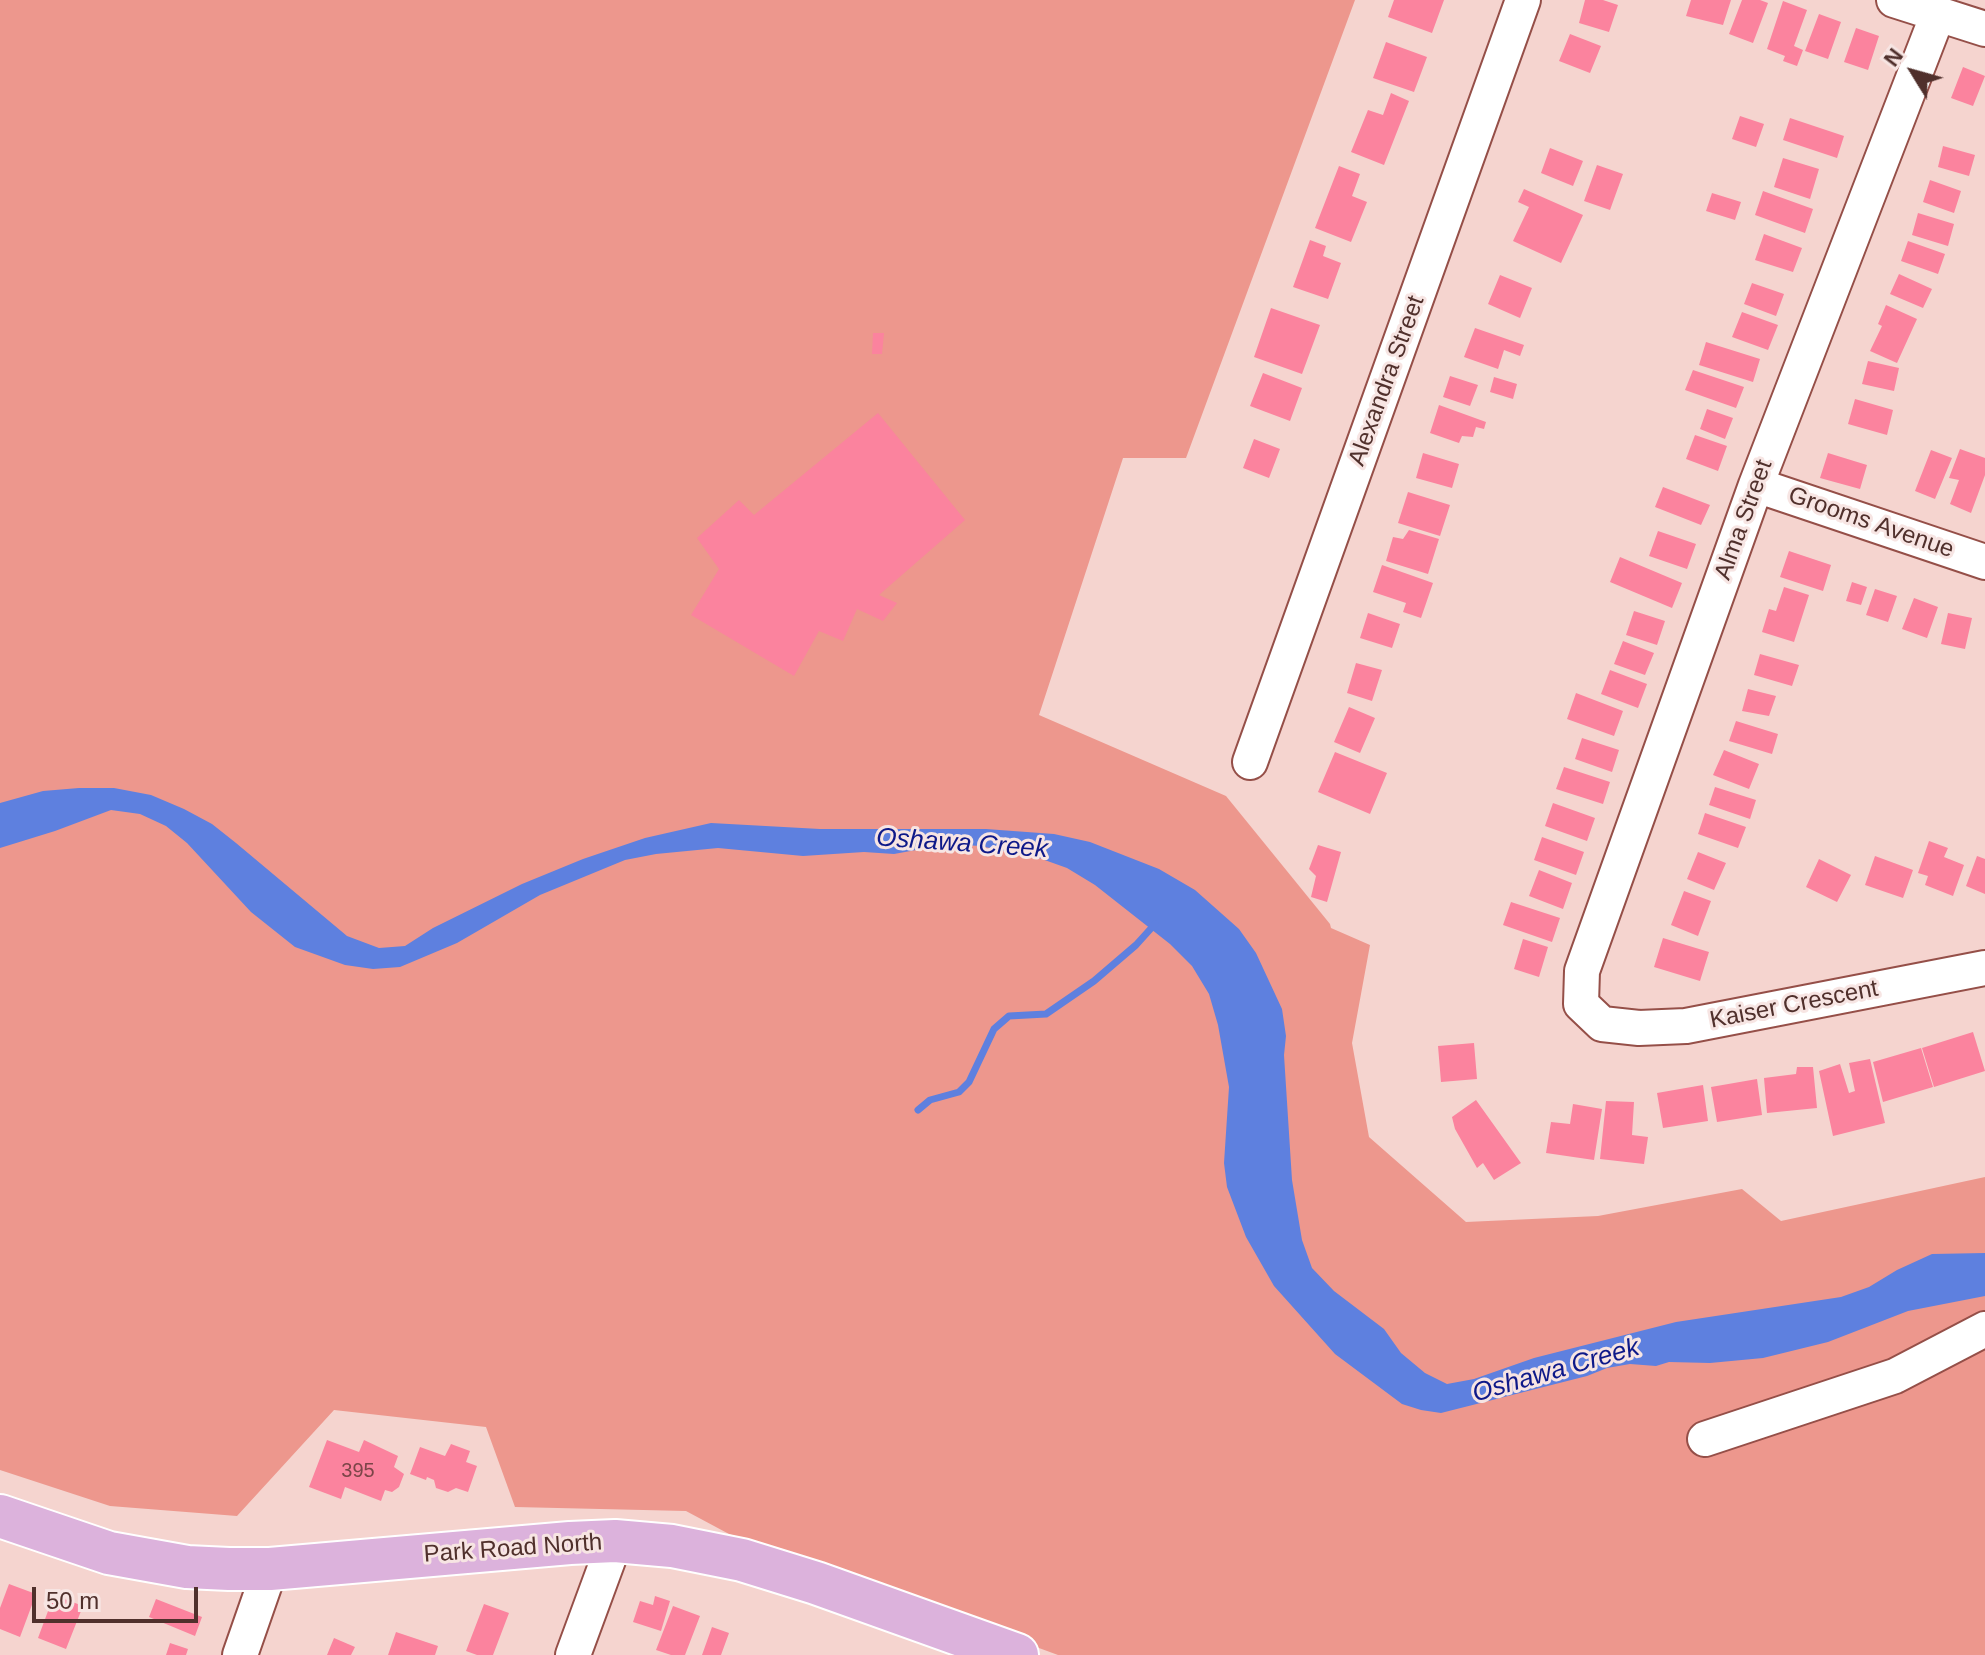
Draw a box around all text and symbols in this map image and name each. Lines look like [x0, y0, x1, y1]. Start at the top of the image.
north arrow [1873, 32, 1953, 112]
text: N [1879, 43, 1908, 71]
street label: Alexandra Street [1343, 292, 1431, 470]
street label: Alma Street [1709, 456, 1779, 584]
street label: Grooms Avenue [1785, 481, 1957, 565]
water label: Oshawa Creek [875, 822, 1049, 866]
street label: Kaiser Crescent [1707, 975, 1881, 1035]
water label: Oshawa Creek [1469, 1332, 1643, 1410]
house number: 395 [341, 1459, 375, 1483]
street label: Park Road North [423, 1528, 603, 1570]
scale bar [36, 1571, 202, 1621]
text: 50 m [46, 1587, 99, 1614]

